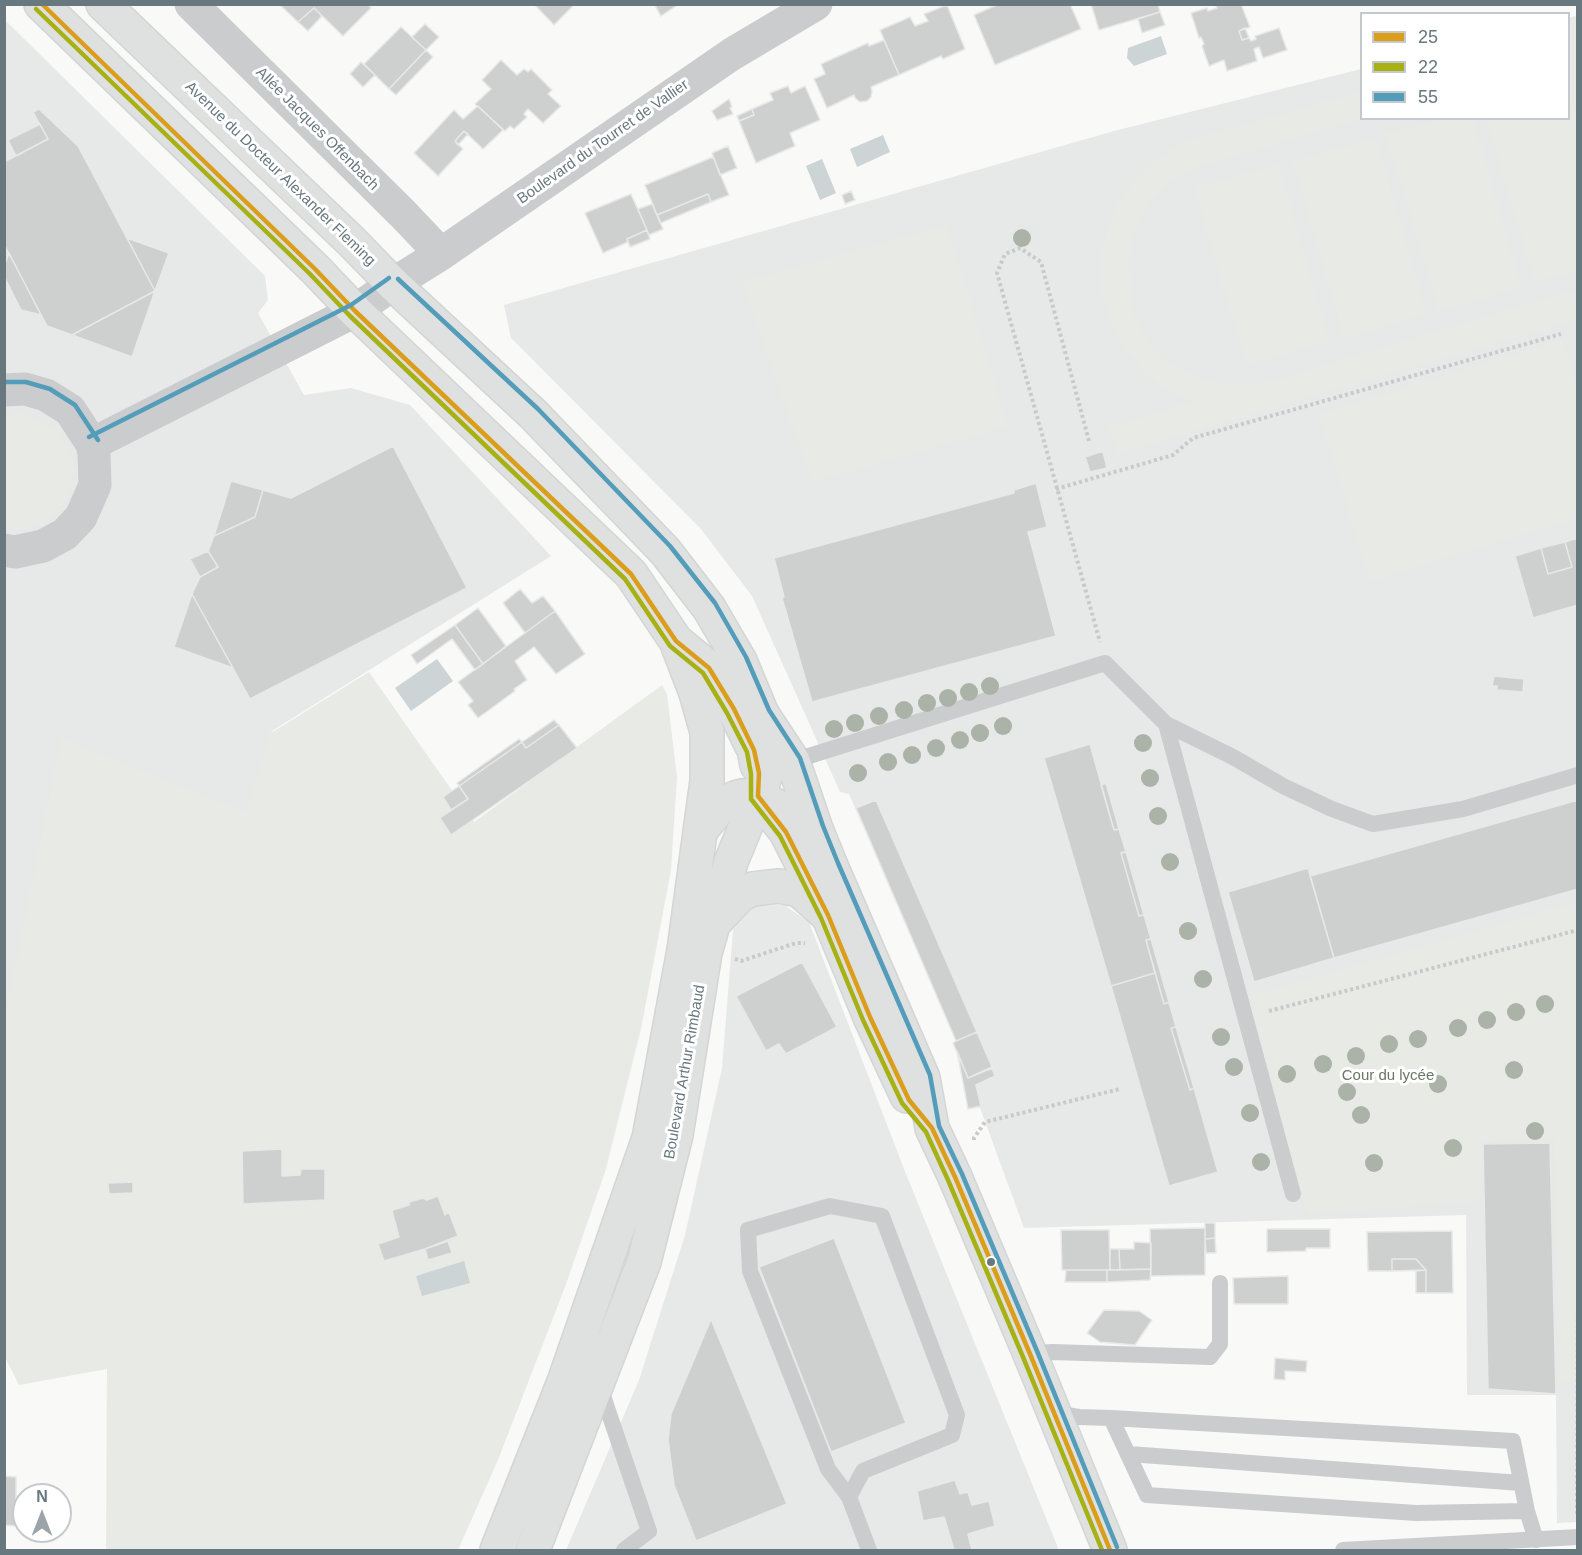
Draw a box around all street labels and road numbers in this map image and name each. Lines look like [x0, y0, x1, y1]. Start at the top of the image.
street label: Allée Jacques Offenbach [252, 64, 382, 194]
street label: Boulevard du Tourret de Vallier [514, 76, 692, 208]
street label: Avenue du Docteur Alexander Fleming [181, 78, 379, 270]
street label: Boulevard Arthur Rimbaud [661, 983, 709, 1161]

